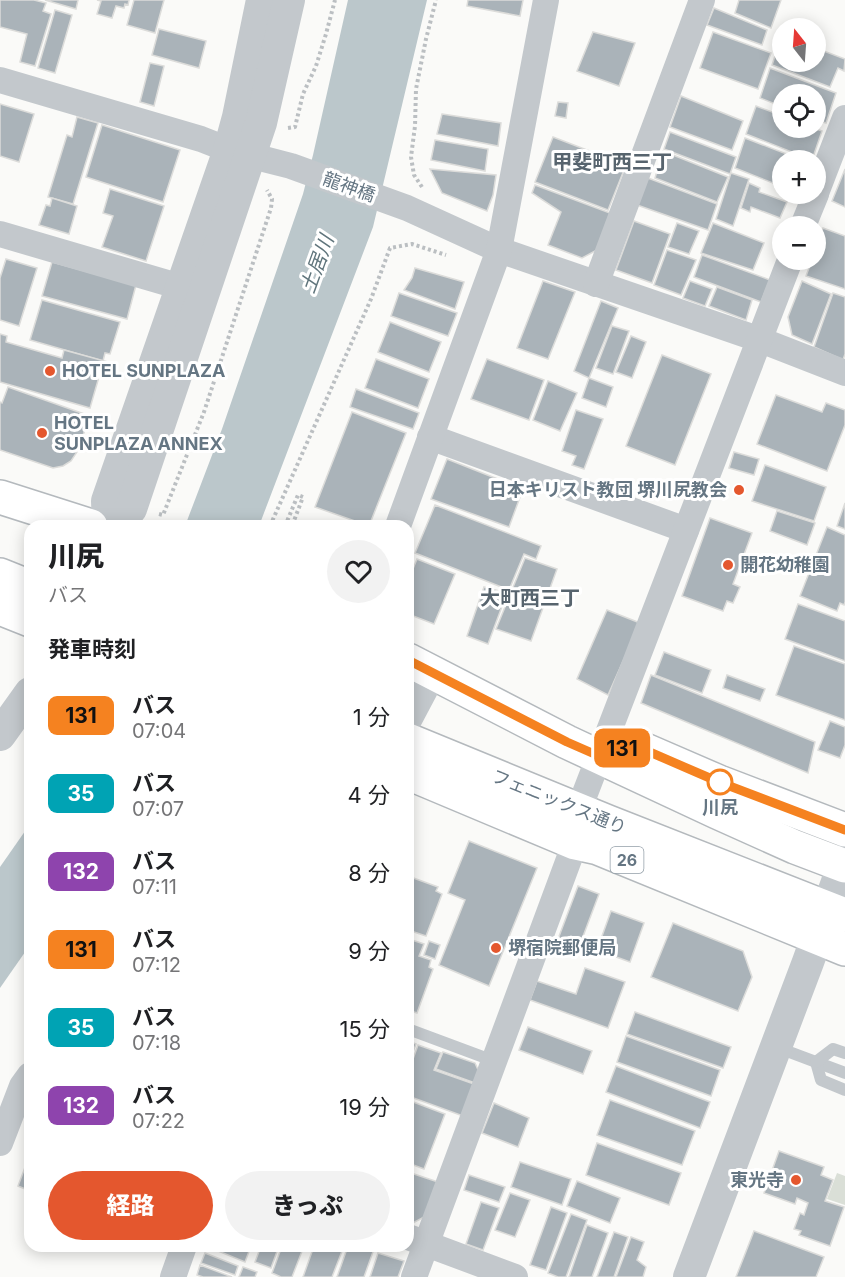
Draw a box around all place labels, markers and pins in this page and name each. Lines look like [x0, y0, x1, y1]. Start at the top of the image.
place label: HOTEL SUNPLAZA [62, 360, 226, 381]
marker: HOTEL SUNPLAZA [43, 364, 57, 378]
place label: HOTEL SUNPLAZA ANNEX [54, 412, 223, 454]
marker: HOTEL SUNPLAZA ANNEX [35, 426, 49, 440]
place label: 日本キリスト教団 堺川尻教会 [489, 479, 727, 500]
marker: 日本キリスト教団 堺川尻教会 [732, 483, 746, 497]
place label: 開花幼稚園 [740, 554, 830, 575]
marker: 開花幼稚園 [721, 558, 735, 572]
marker: 川尻 [707, 769, 733, 795]
place label: 川尻 [702, 797, 738, 818]
place label: 堺宿院郵便局 [508, 937, 616, 958]
marker: 堺宿院郵便局 [489, 941, 503, 955]
place label: 東光寺 [730, 1169, 784, 1190]
marker: 東光寺 [789, 1173, 803, 1187]

